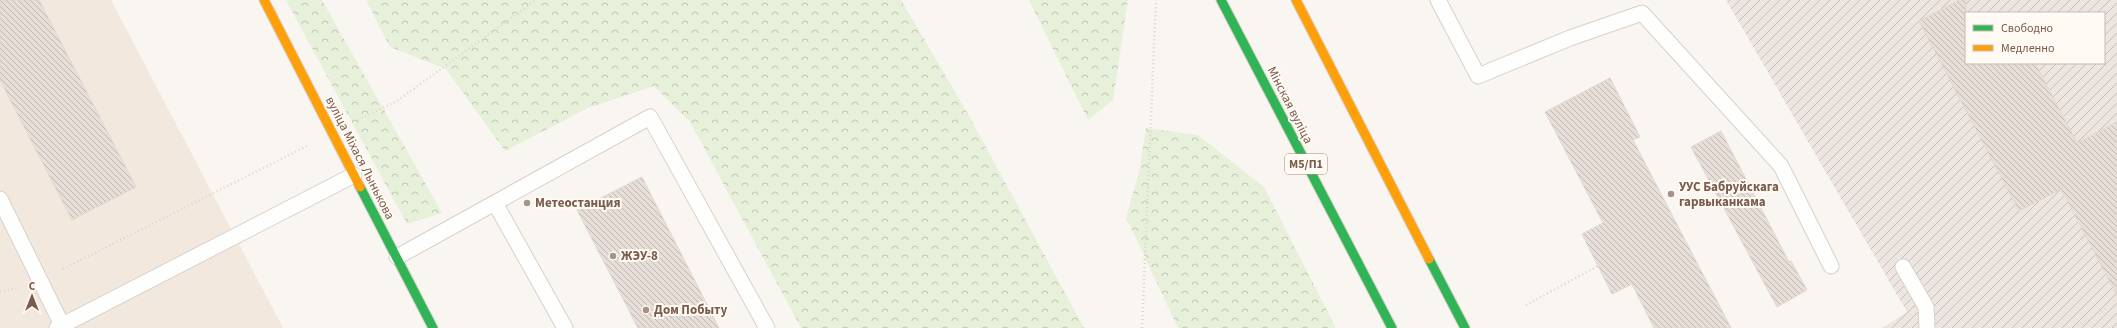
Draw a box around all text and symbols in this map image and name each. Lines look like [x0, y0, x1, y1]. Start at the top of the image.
legend [1965, 12, 2105, 64]
text: Свободно [2001, 20, 2053, 37]
text: Медленно [2001, 40, 2055, 57]
street label: Мінская вуліца [1263, 63, 1317, 147]
street label: вуліца Міхася Лынькова [321, 93, 399, 223]
road number: М5/П1 [1285, 154, 1327, 174]
place label: УУС Бабруйскага гарвыканкама [1679, 178, 1779, 211]
marker: УУС Бабруйскага гарвыканкама [1666, 189, 1676, 199]
place label: Метеостанция [535, 194, 621, 212]
marker: Метеостанция [522, 198, 532, 208]
place label: ЖЭУ-8 [621, 247, 658, 265]
marker: ЖЭУ-8 [608, 251, 618, 261]
north arrow [12, 276, 52, 316]
text: С [29, 279, 36, 294]
place label: Дом Побыту [654, 301, 727, 319]
marker: Дом Побыту [641, 305, 651, 315]

